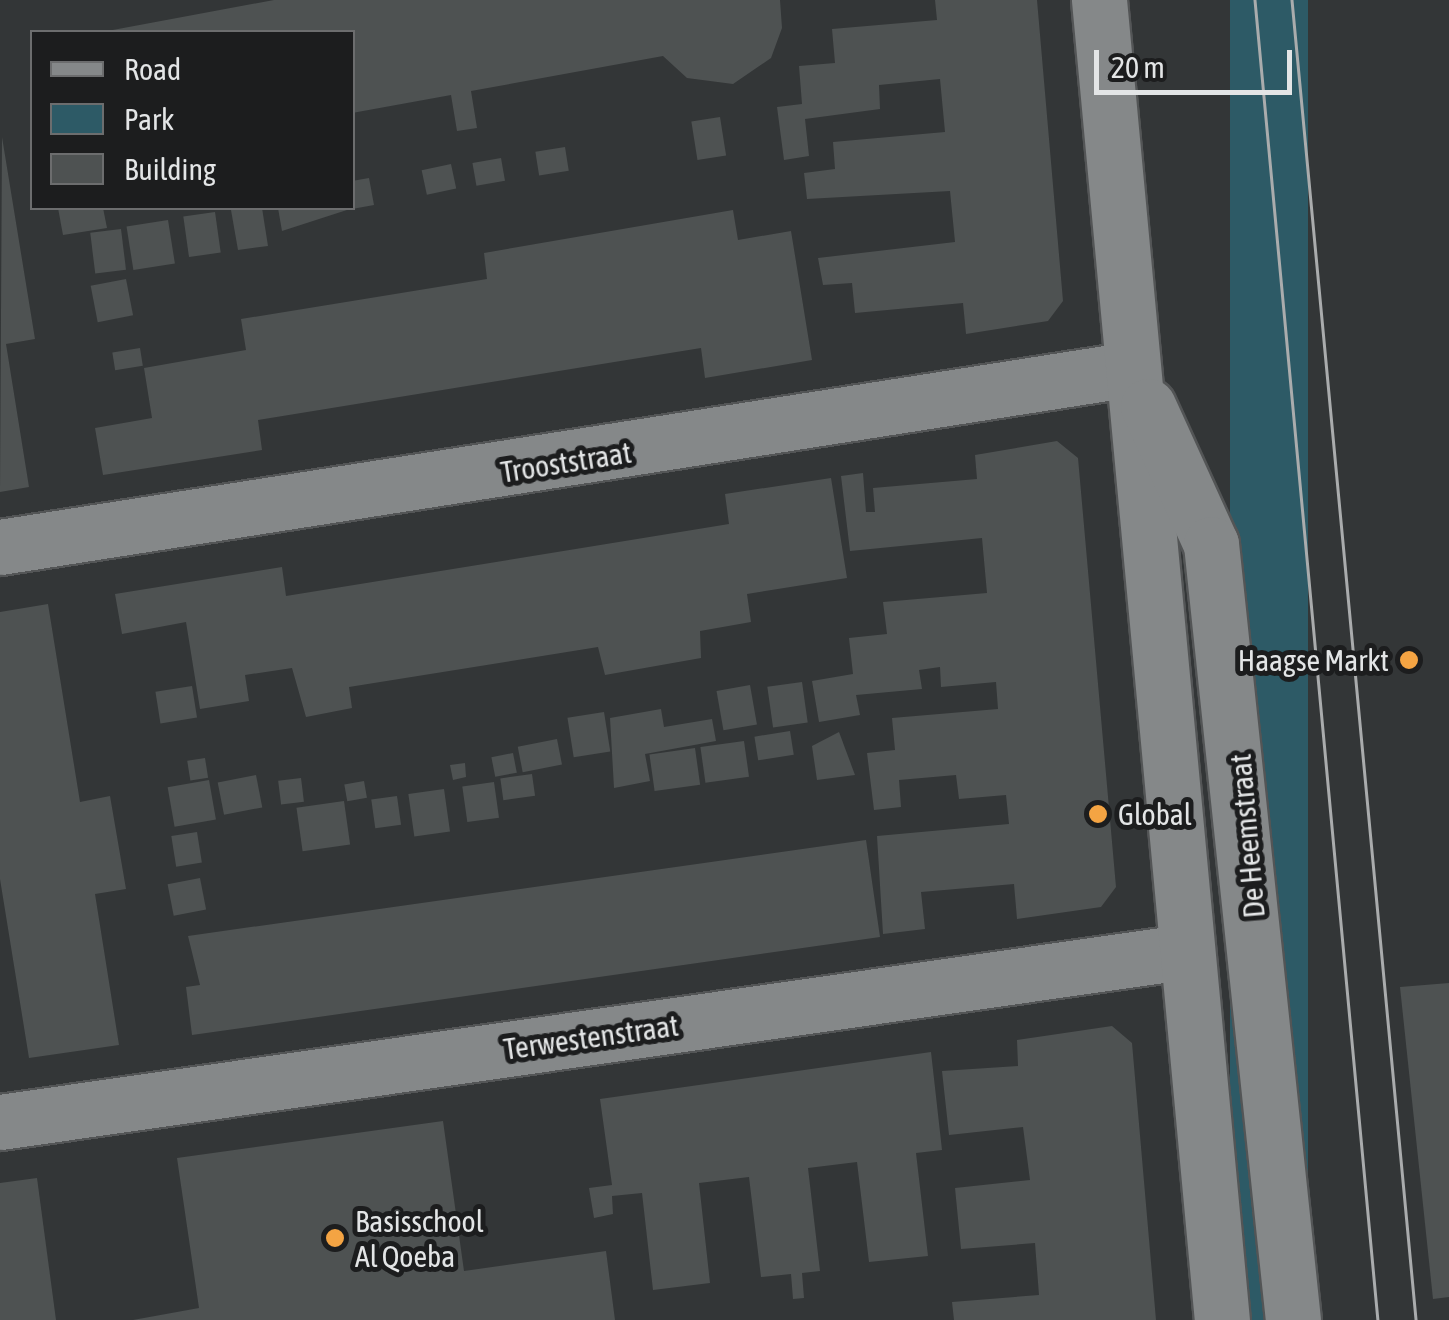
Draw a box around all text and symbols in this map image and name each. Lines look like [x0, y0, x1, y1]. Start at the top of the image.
legend [30, 30, 355, 210]
scale bar [1099, 30, 1296, 92]
text: 20 m [1111, 50, 1165, 84]
text: Road [124, 52, 181, 86]
text: Park [124, 102, 174, 136]
text: Building [124, 152, 216, 186]
street label: Trooststraat [498, 434, 634, 490]
place label: Haagse Markt [1238, 642, 1389, 678]
marker: Haagse Markt [1398, 649, 1420, 671]
street label: De Heemstraat [1222, 752, 1272, 920]
place label: Global [1118, 796, 1192, 832]
marker: Global [1087, 803, 1109, 825]
street label: Terwestenstraat [501, 1007, 681, 1067]
place label: Basisschool Al Qoeba [355, 1203, 484, 1274]
marker: Basisschool Al Qoeba [324, 1227, 346, 1249]

